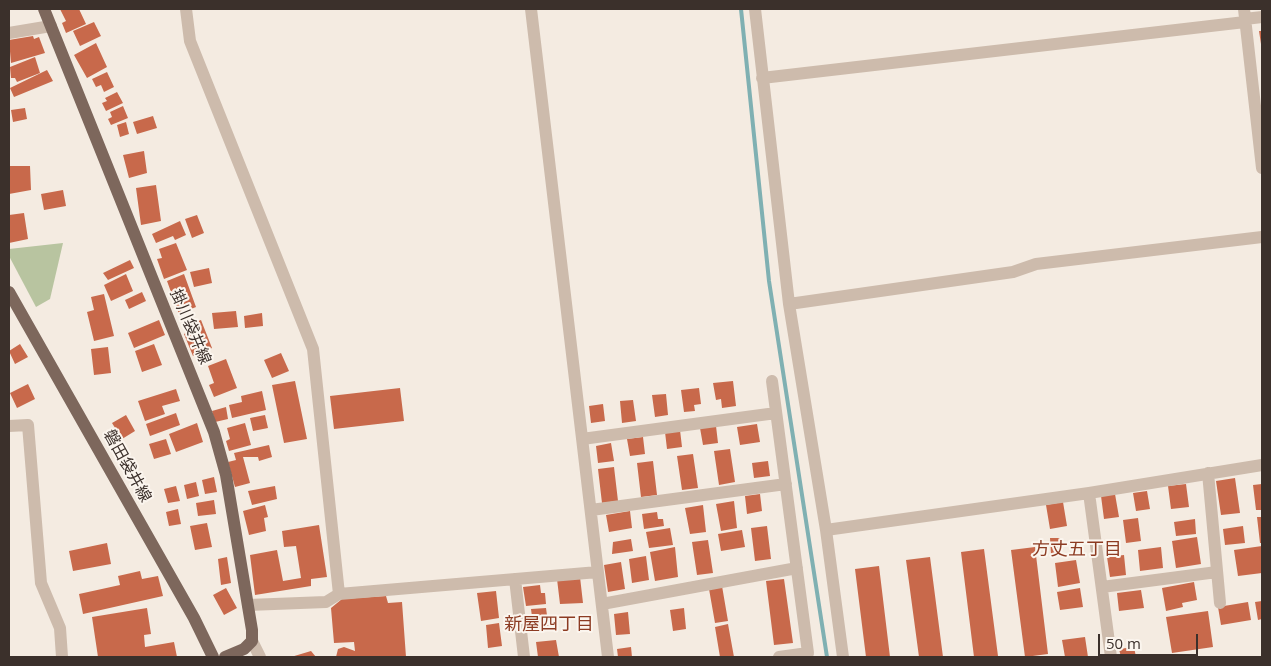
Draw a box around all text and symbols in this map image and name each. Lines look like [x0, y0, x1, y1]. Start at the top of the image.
street label: 掛川袋井線 [166, 286, 214, 368]
street label: 磐田袋井線 [99, 426, 155, 506]
district label: 方丈五丁目 [1032, 539, 1122, 561]
district label: 新屋四丁目 [504, 614, 594, 636]
scale bar [1101, 624, 1201, 656]
text: 50 m [1106, 633, 1141, 653]

